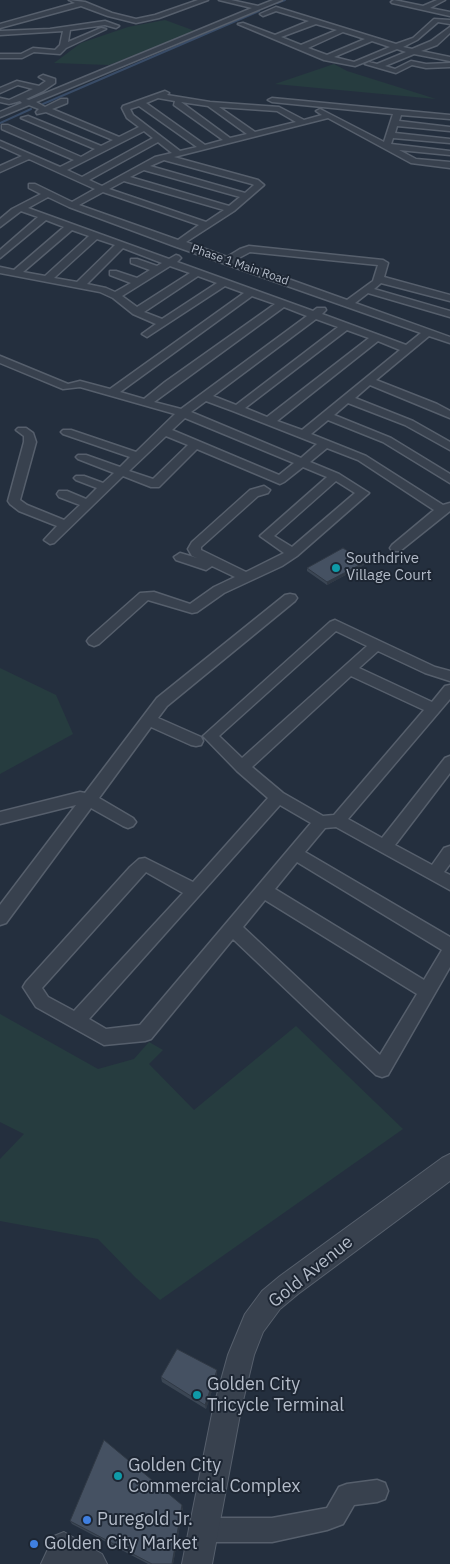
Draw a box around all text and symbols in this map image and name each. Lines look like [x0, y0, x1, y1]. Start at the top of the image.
street label: Phase 1 Main Road [189, 242, 291, 288]
place label: Southdrive Village Court [346, 550, 432, 585]
marker: Southdrive Village Court [330, 562, 342, 574]
street label: Gold Avenue [264, 1231, 358, 1313]
place label: Golden City Tricycle Terminal [207, 1374, 344, 1416]
marker: Golden City Tricycle Terminal [191, 1389, 203, 1401]
place label: Golden City Commercial Complex [128, 1455, 300, 1498]
marker: Golden City Commercial Complex [112, 1470, 124, 1482]
place label: Puregold Jr. [97, 1509, 193, 1531]
marker: Puregold Jr. [81, 1514, 93, 1526]
place label: Golden City Market [44, 1533, 198, 1555]
marker: Golden City Market [28, 1538, 40, 1550]

